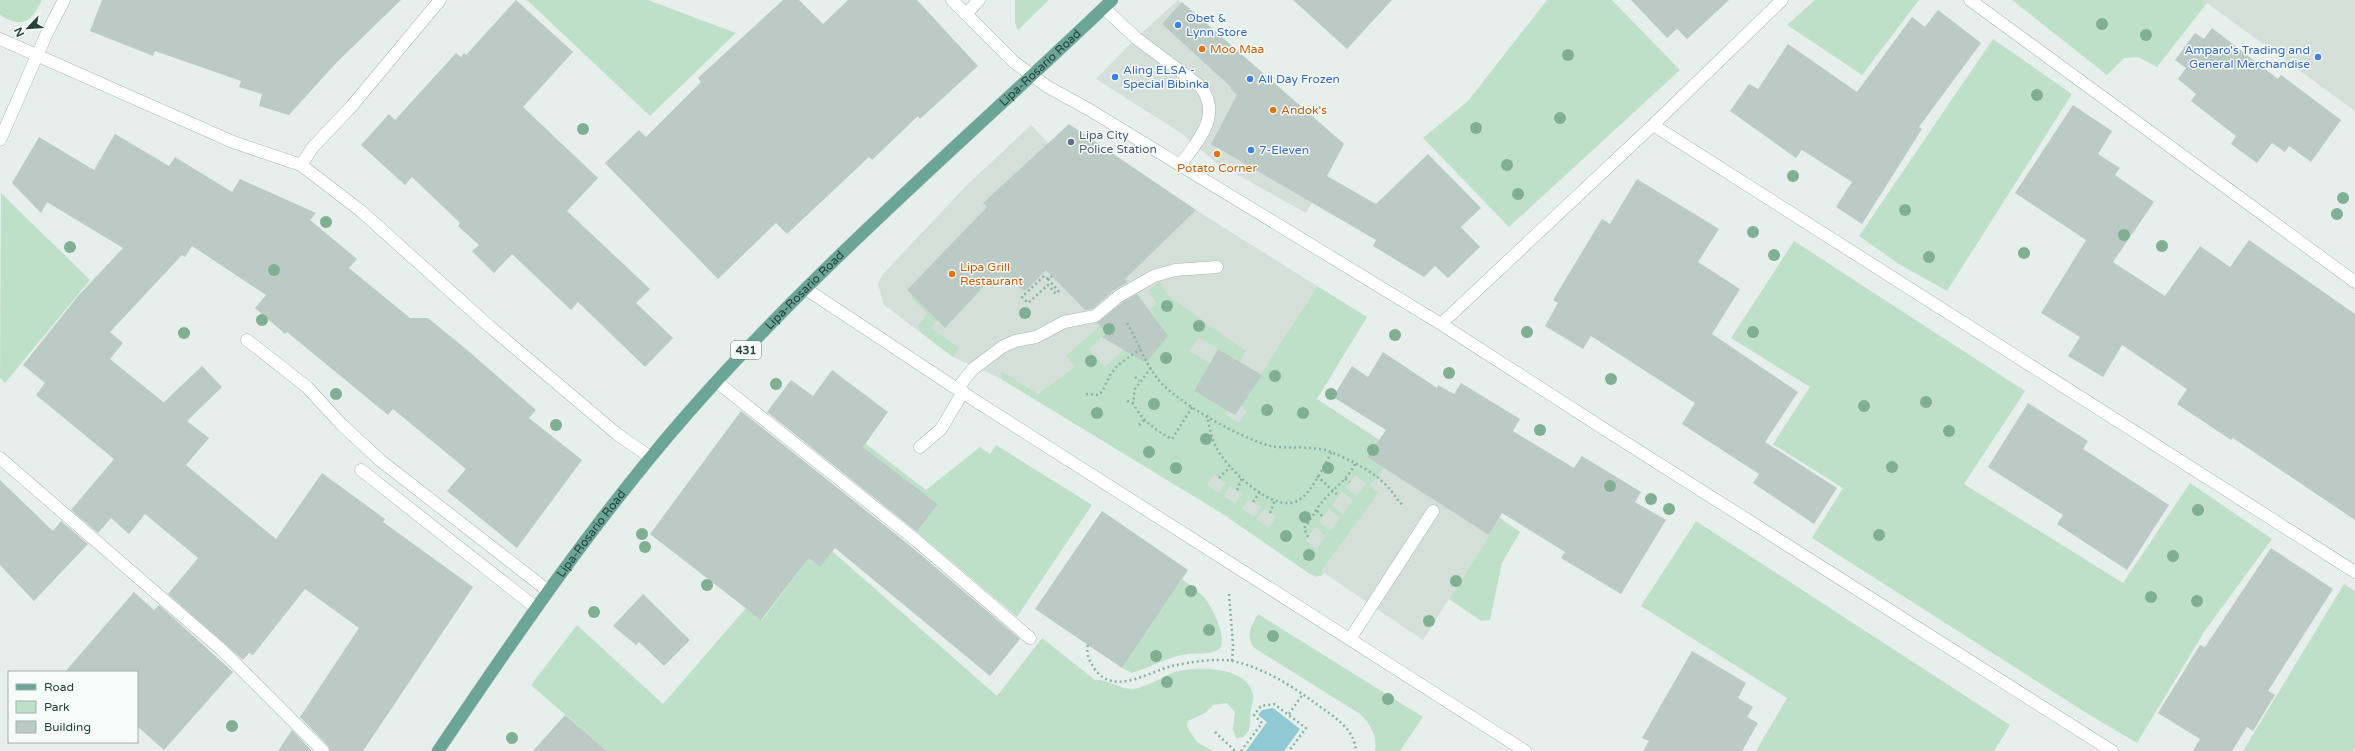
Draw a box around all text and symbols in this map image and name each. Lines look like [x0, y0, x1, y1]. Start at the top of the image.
north arrow [8, 8, 48, 48]
place label: Obet & Lynn Store [1186, 11, 1247, 39]
marker: Obet & Lynn Store [1173, 20, 1183, 30]
text: N [12, 25, 27, 39]
street label: Lipa-Rosario Road [997, 27, 1083, 109]
place label: Moo Maa [1210, 42, 1264, 56]
place label: Amparo's Trading and General Merchandise [2185, 43, 2310, 71]
marker: Moo Maa [1197, 44, 1207, 54]
marker: Amparo's Trading and General Merchandise [2313, 52, 2323, 62]
place label: Aling ELSA - Special Bibinka [1123, 63, 1209, 91]
marker: Aling ELSA - Special Bibinka [1110, 72, 1120, 82]
place label: All Day Frozen [1258, 72, 1340, 86]
marker: All Day Frozen [1245, 74, 1255, 84]
place label: Andok's [1281, 103, 1327, 117]
marker: Andok's [1268, 105, 1278, 115]
place label: Lipa City Police Station [1079, 128, 1157, 156]
marker: Lipa City Police Station [1066, 137, 1076, 147]
place label: 7-Eleven [1259, 143, 1309, 157]
marker: 7-Eleven [1246, 145, 1256, 155]
marker: Potato Corner [1212, 149, 1222, 159]
place label: Potato Corner [1177, 161, 1257, 175]
street label: Lipa-Rosario Road [762, 248, 847, 332]
place label: Lipa Grill Restaurant [960, 260, 1023, 288]
marker: Lipa Grill Restaurant [947, 269, 957, 279]
road number: 431 [731, 341, 761, 359]
street label: Lipa-Rosario Road [554, 487, 629, 580]
legend [8, 671, 138, 743]
text: Road [44, 680, 74, 694]
text: Park [44, 700, 70, 714]
text: Building [44, 720, 91, 734]

